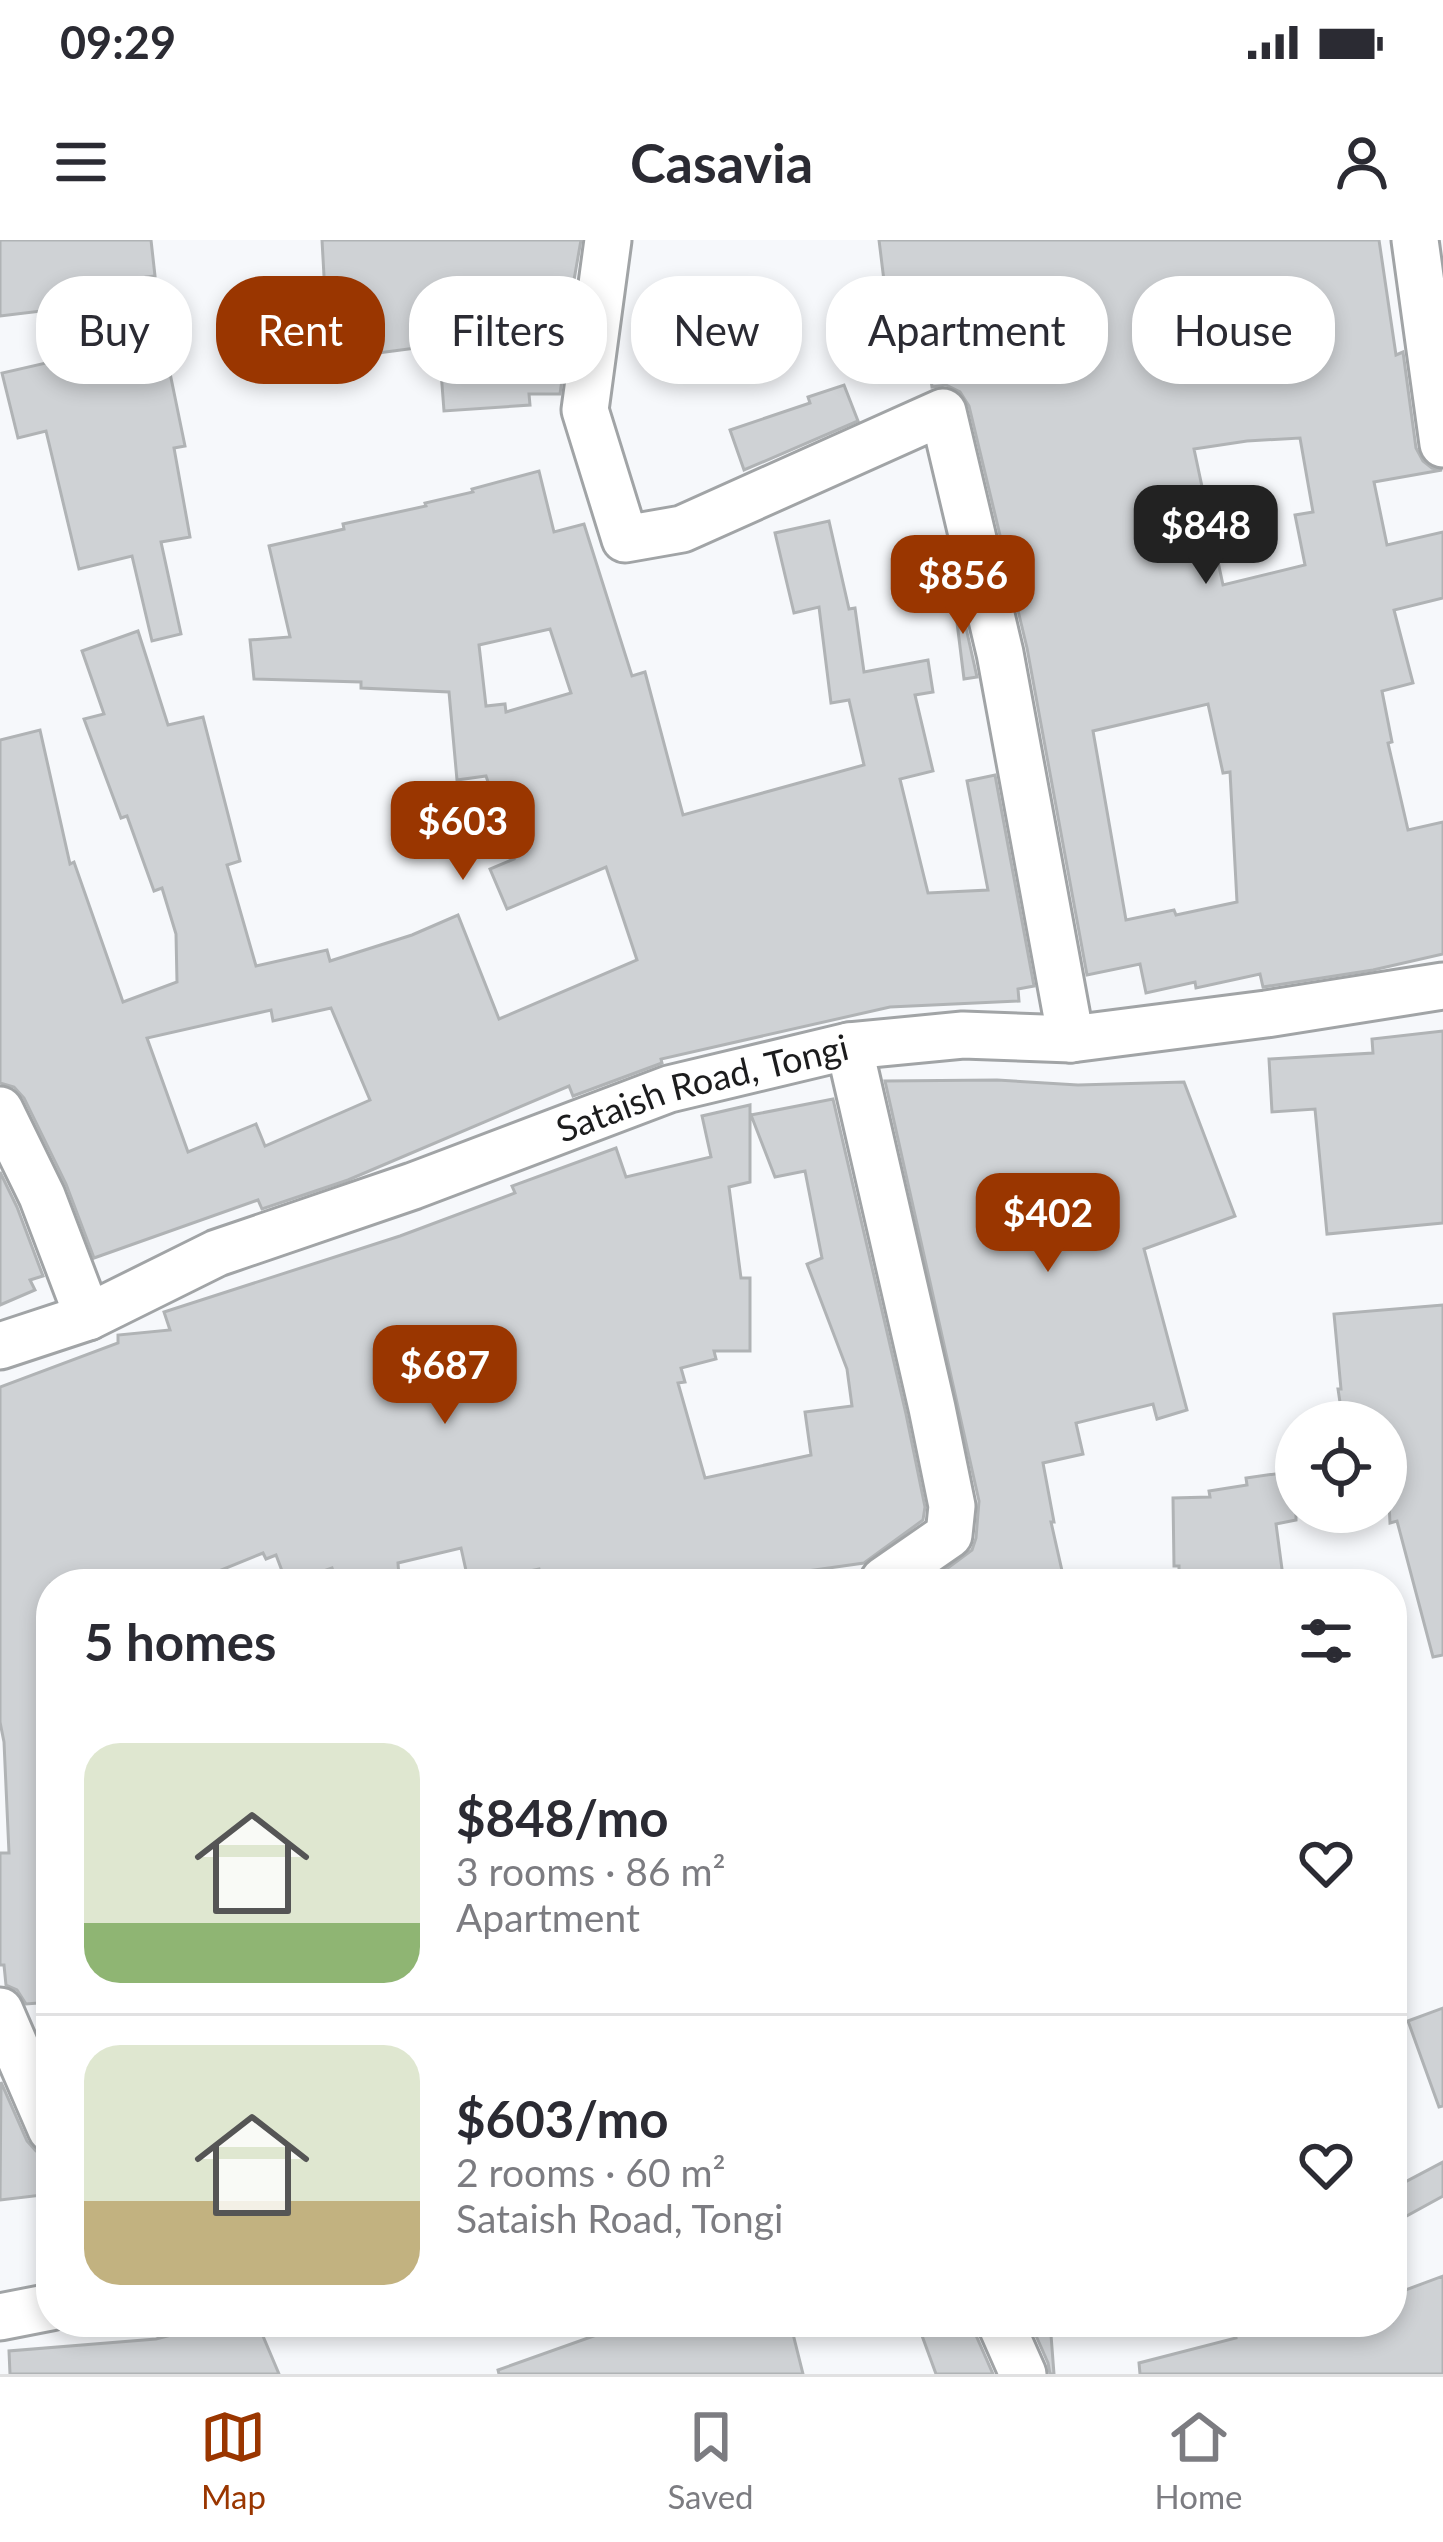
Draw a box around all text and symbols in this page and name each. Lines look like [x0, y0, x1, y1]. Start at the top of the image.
text: 09:29 [60, 15, 176, 69]
icon: menu [48, 129, 114, 195]
icon: person [1329, 129, 1395, 195]
text: Casavia [630, 130, 813, 195]
chip: Buy [36, 276, 192, 384]
chip: Rent [216, 276, 385, 384]
chip: Filters [409, 276, 607, 384]
chip: New [631, 276, 802, 384]
chip: Apartment [826, 276, 1108, 384]
chip: House [1132, 276, 1335, 384]
pin: $848 [1135, 485, 1277, 587]
text: $848 [1161, 501, 1251, 547]
pin: $856 [892, 535, 1034, 637]
text: $856 [918, 551, 1008, 597]
pin: $603 [392, 781, 534, 883]
text: $603 [418, 797, 508, 843]
street label: Sataish Road, Tongi [550, 1024, 852, 1151]
pin: $402 [977, 1173, 1119, 1275]
text: $402 [1003, 1189, 1093, 1235]
pin: $687 [374, 1325, 516, 1427]
text: $687 [400, 1341, 490, 1387]
map controls [1275, 1401, 1407, 1533]
button: locate [1275, 1401, 1407, 1533]
icon: filters [1293, 1608, 1359, 1674]
text: 5 homes [84, 1611, 276, 1672]
text: $848/mo [456, 1787, 669, 1848]
icon: home [180, 1791, 324, 1935]
icon: heart [1293, 1830, 1359, 1896]
text: 3 rooms · 86 m² [456, 1848, 726, 1894]
text: Apartment [456, 1894, 640, 1940]
text: $603/mo [456, 2088, 669, 2149]
icon: home [180, 2093, 324, 2237]
icon: heart [1293, 2132, 1359, 2198]
text: 2 rooms · 60 m² [456, 2149, 726, 2195]
text: Sataish Road, Tongi [456, 2195, 783, 2241]
tab: Map [200, 2404, 266, 2516]
tab: Saved [667, 2404, 754, 2516]
tab: Home [1155, 2404, 1243, 2516]

